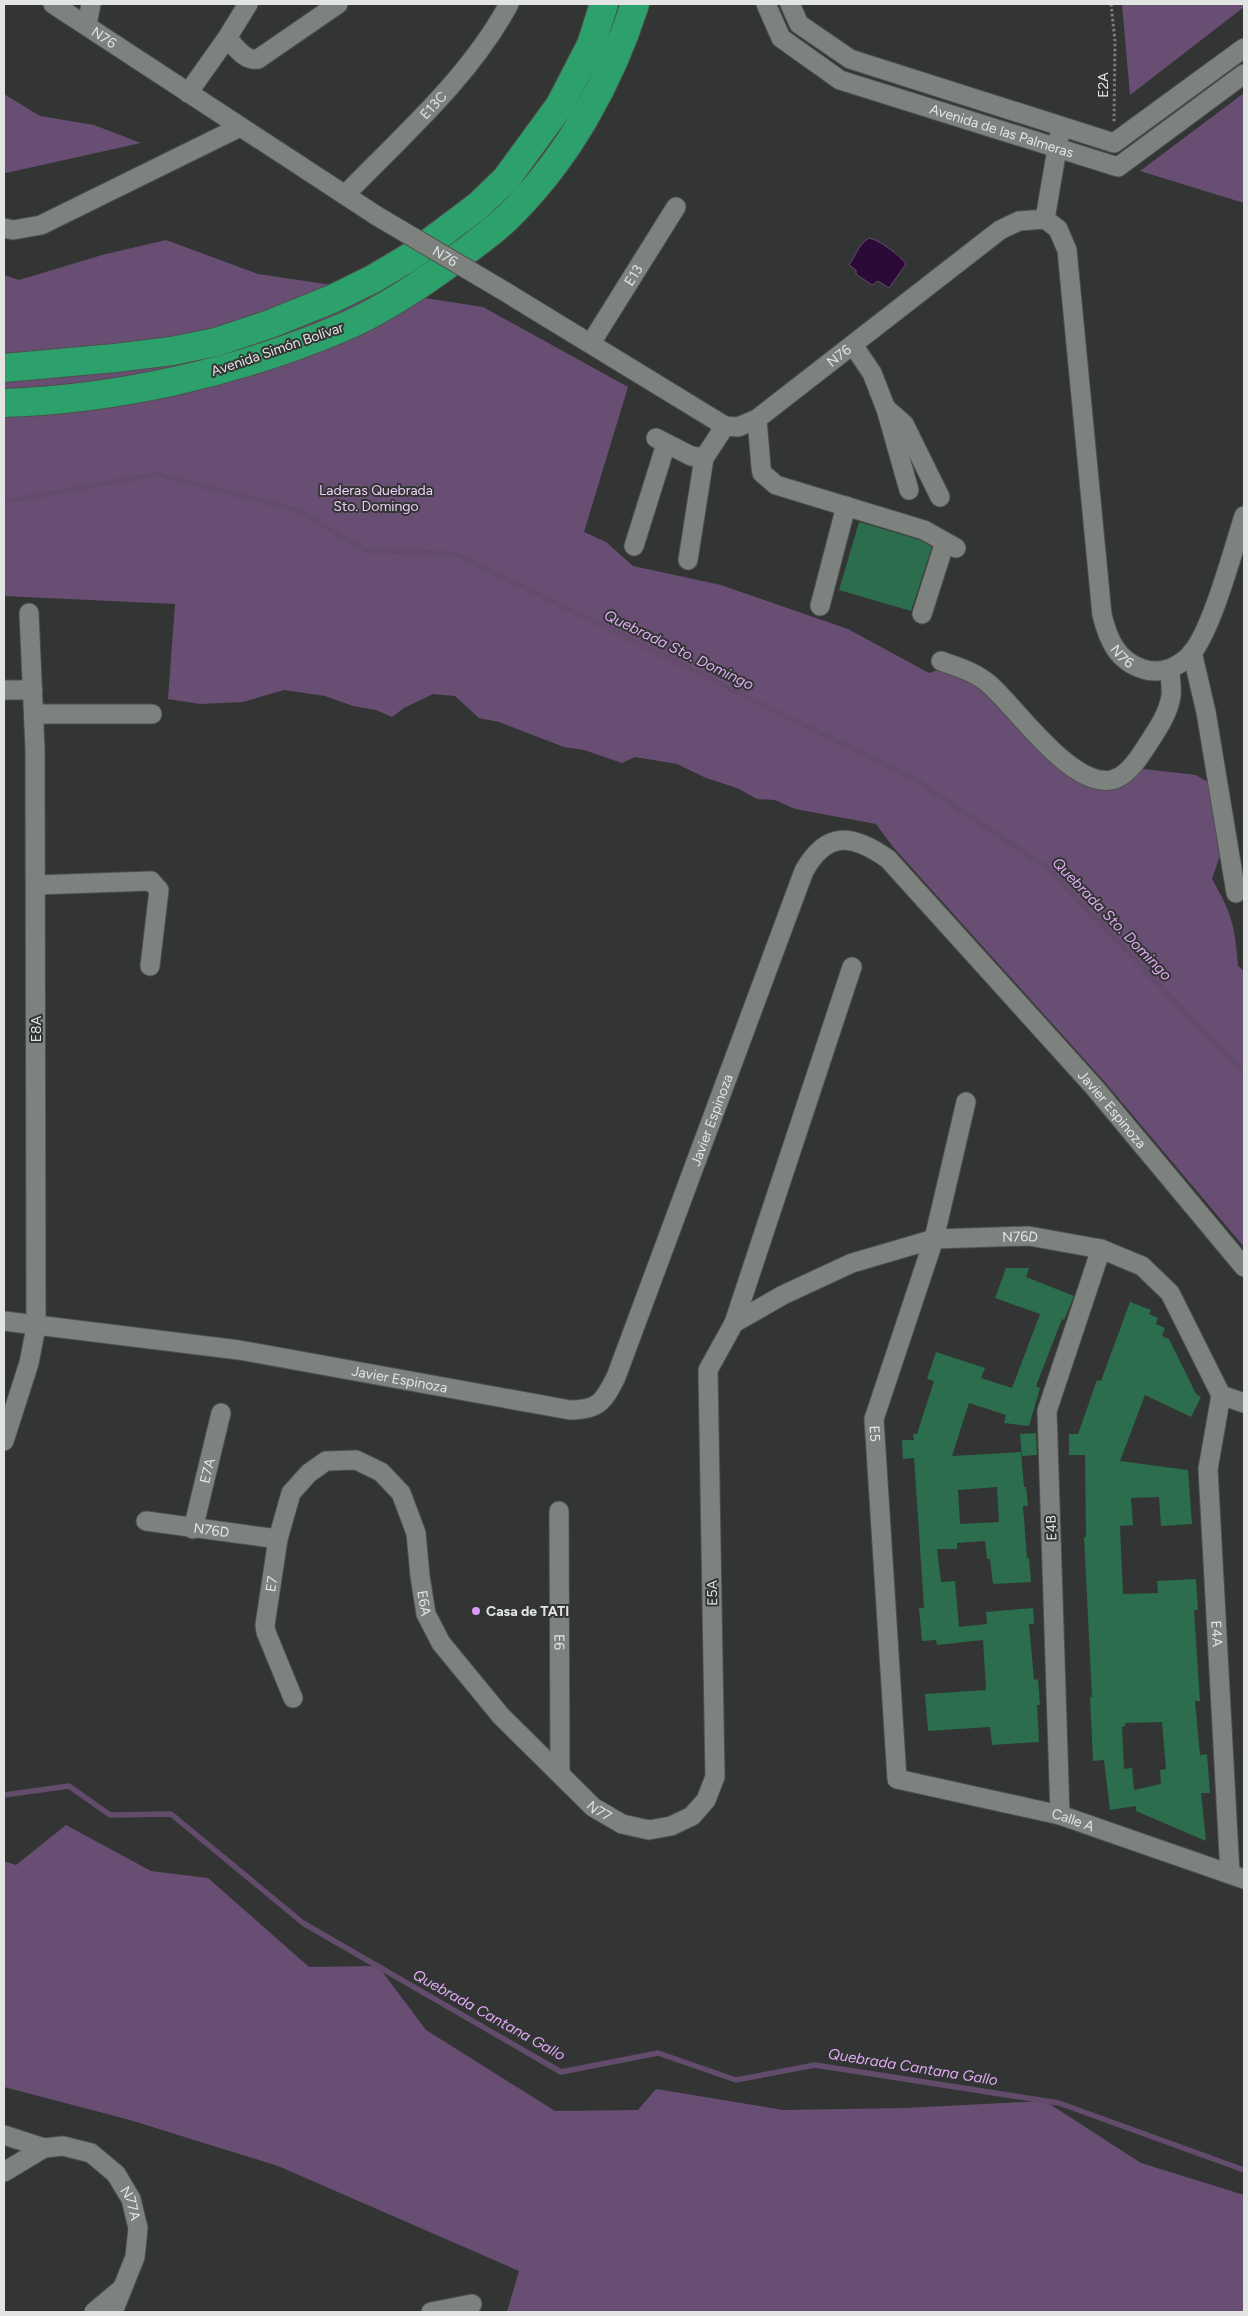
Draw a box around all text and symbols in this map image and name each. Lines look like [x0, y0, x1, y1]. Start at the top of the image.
street label: N76 [88, 24, 119, 52]
street label: E2A [1095, 72, 1112, 98]
street label: E13C [417, 88, 451, 123]
street label: Avenida de las Palmeras [928, 101, 1076, 162]
street label: N76 [429, 243, 460, 271]
street label: E13 [621, 262, 647, 289]
street label: Avenida Simón Bolívar [209, 319, 346, 380]
street label: N76 [823, 341, 855, 371]
park label: Laderas Quebrada Sto. Domingo [319, 482, 433, 515]
water label: Quebrada Sto. Domingo [601, 606, 757, 694]
street label: N76 [1106, 642, 1137, 672]
water label: Quebrada Sto. Domingo [1049, 854, 1176, 984]
street label: E8A [28, 1015, 45, 1042]
street label: Javier Espinoza [1074, 1067, 1149, 1152]
street label: Javier Espinoza [687, 1072, 737, 1168]
street label: N76D [1002, 1228, 1039, 1246]
street label: Javier Espinoza [350, 1363, 449, 1397]
street label: E5 [865, 1425, 883, 1442]
street label: E7A [196, 1456, 219, 1485]
street label: E4B [1043, 1515, 1060, 1541]
street label: N76D [192, 1520, 230, 1541]
street label: E7 [262, 1574, 281, 1593]
street label: E5A [704, 1579, 721, 1606]
street label: E6A [413, 1589, 434, 1618]
place label: Casa de TATI [486, 1603, 569, 1620]
marker: Casa de TATI [470, 1605, 482, 1617]
street label: E4A [1207, 1620, 1226, 1648]
street label: E6 [550, 1634, 568, 1650]
street label: N77 [583, 1797, 615, 1825]
street label: Calle A [1050, 1805, 1097, 1835]
water label: Quebrada Cantana Gallo [410, 1966, 569, 2065]
water label: Quebrada Cantana Gallo [827, 2045, 999, 2089]
street label: N77A [116, 2183, 144, 2223]

